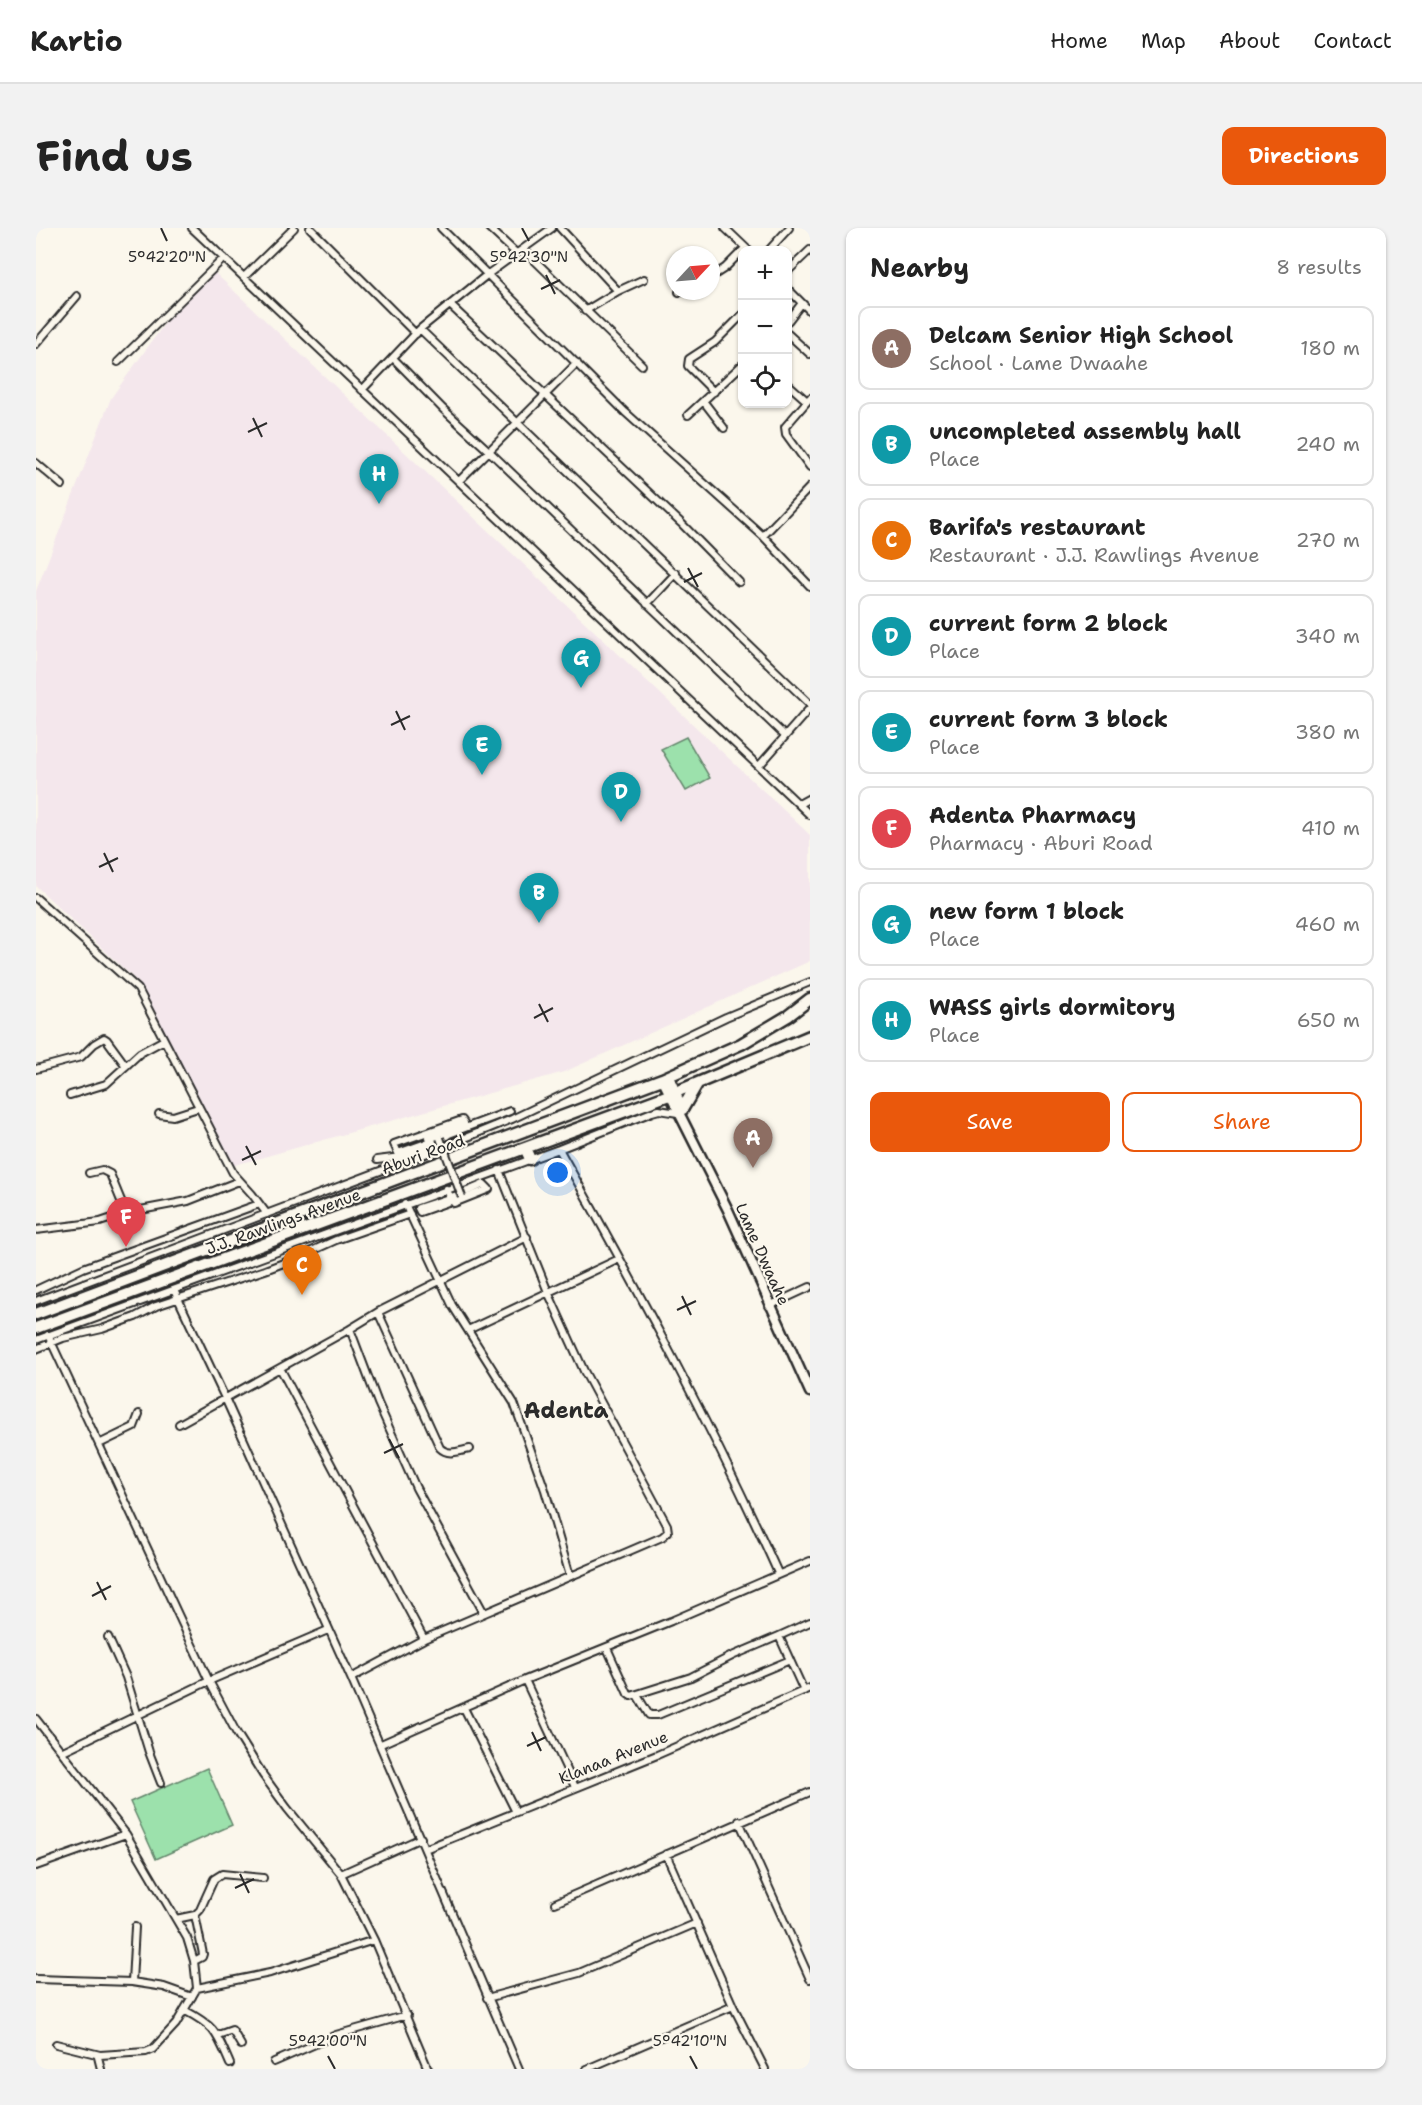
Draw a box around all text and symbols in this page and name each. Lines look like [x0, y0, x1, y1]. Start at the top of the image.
text: Kartio [30, 22, 123, 60]
text: Home [1050, 27, 1108, 55]
text: Map [1141, 27, 1186, 55]
text: About [1219, 27, 1280, 55]
text: Contact [1313, 27, 1392, 55]
button: Directions [1222, 127, 1386, 185]
text: Find us [36, 128, 193, 184]
north arrow [666, 246, 720, 300]
map controls [738, 246, 792, 408]
button: + [738, 246, 792, 300]
text: 5°42'20"N [128, 247, 206, 267]
text: 5°42'30"N [490, 247, 568, 267]
text: Nearby [870, 250, 969, 285]
text: 8 results [1276, 254, 1362, 280]
button: − [738, 300, 792, 354]
text: Delcam Senior High School [929, 321, 1233, 350]
text: A [884, 335, 899, 361]
text: 180 m [1300, 335, 1360, 361]
text: School · Lame Dwaahe [929, 350, 1148, 376]
button: locate [738, 354, 792, 408]
text: uncompleted assembly hall [929, 417, 1241, 446]
text: B [885, 431, 898, 457]
text: 240 m [1295, 431, 1360, 457]
text: Place [929, 446, 980, 472]
pin: H [360, 454, 398, 504]
text: Barifa's restaurant [929, 513, 1145, 542]
text: C [885, 527, 898, 553]
text: 270 m [1296, 527, 1360, 553]
text: Restaurant · J.J. Rawlings Avenue [929, 542, 1260, 568]
text: current form 2 block [929, 609, 1168, 638]
text: D [884, 623, 899, 649]
text: 340 m [1295, 623, 1360, 649]
pin: G [562, 638, 600, 688]
text: Place [929, 638, 980, 664]
text: current form 3 block [929, 705, 1168, 734]
text: E [885, 719, 898, 745]
text: 380 m [1295, 719, 1360, 745]
pin: E [462, 726, 502, 775]
text: Place [929, 734, 980, 760]
pin: D [602, 772, 640, 822]
text: Adenta Pharmacy [929, 801, 1136, 830]
text: F [886, 815, 897, 841]
text: 410 m [1301, 815, 1360, 841]
text: Pharmacy · Aburi Road [929, 830, 1153, 856]
pin: B [520, 874, 558, 923]
text: new form 1 block [929, 897, 1124, 926]
text: G [883, 911, 900, 937]
text: 460 m [1295, 911, 1360, 937]
text: Place [929, 926, 980, 952]
text: WASS girls dormitory [929, 993, 1175, 1022]
text: H [884, 1007, 899, 1033]
text: 650 m [1297, 1007, 1360, 1033]
text: Place [929, 1022, 980, 1048]
button: Save [870, 1092, 1110, 1152]
button: Share [1122, 1092, 1362, 1152]
pin: A [734, 1118, 772, 1168]
street label: Aburi Road [378, 1130, 468, 1179]
your location [543, 1158, 572, 1187]
street label: J.J. Rawlings Avenue [203, 1184, 364, 1259]
pin: F [106, 1198, 146, 1247]
street label: Lame Dwaahe [731, 1200, 794, 1309]
pin: C [282, 1246, 322, 1295]
district label: Adenta [524, 1396, 608, 1425]
street label: Klanaa Avenue [555, 1726, 671, 1789]
text: 5°42'00"N [289, 2031, 367, 2051]
text: 5°42'10"N [653, 2031, 727, 2051]

